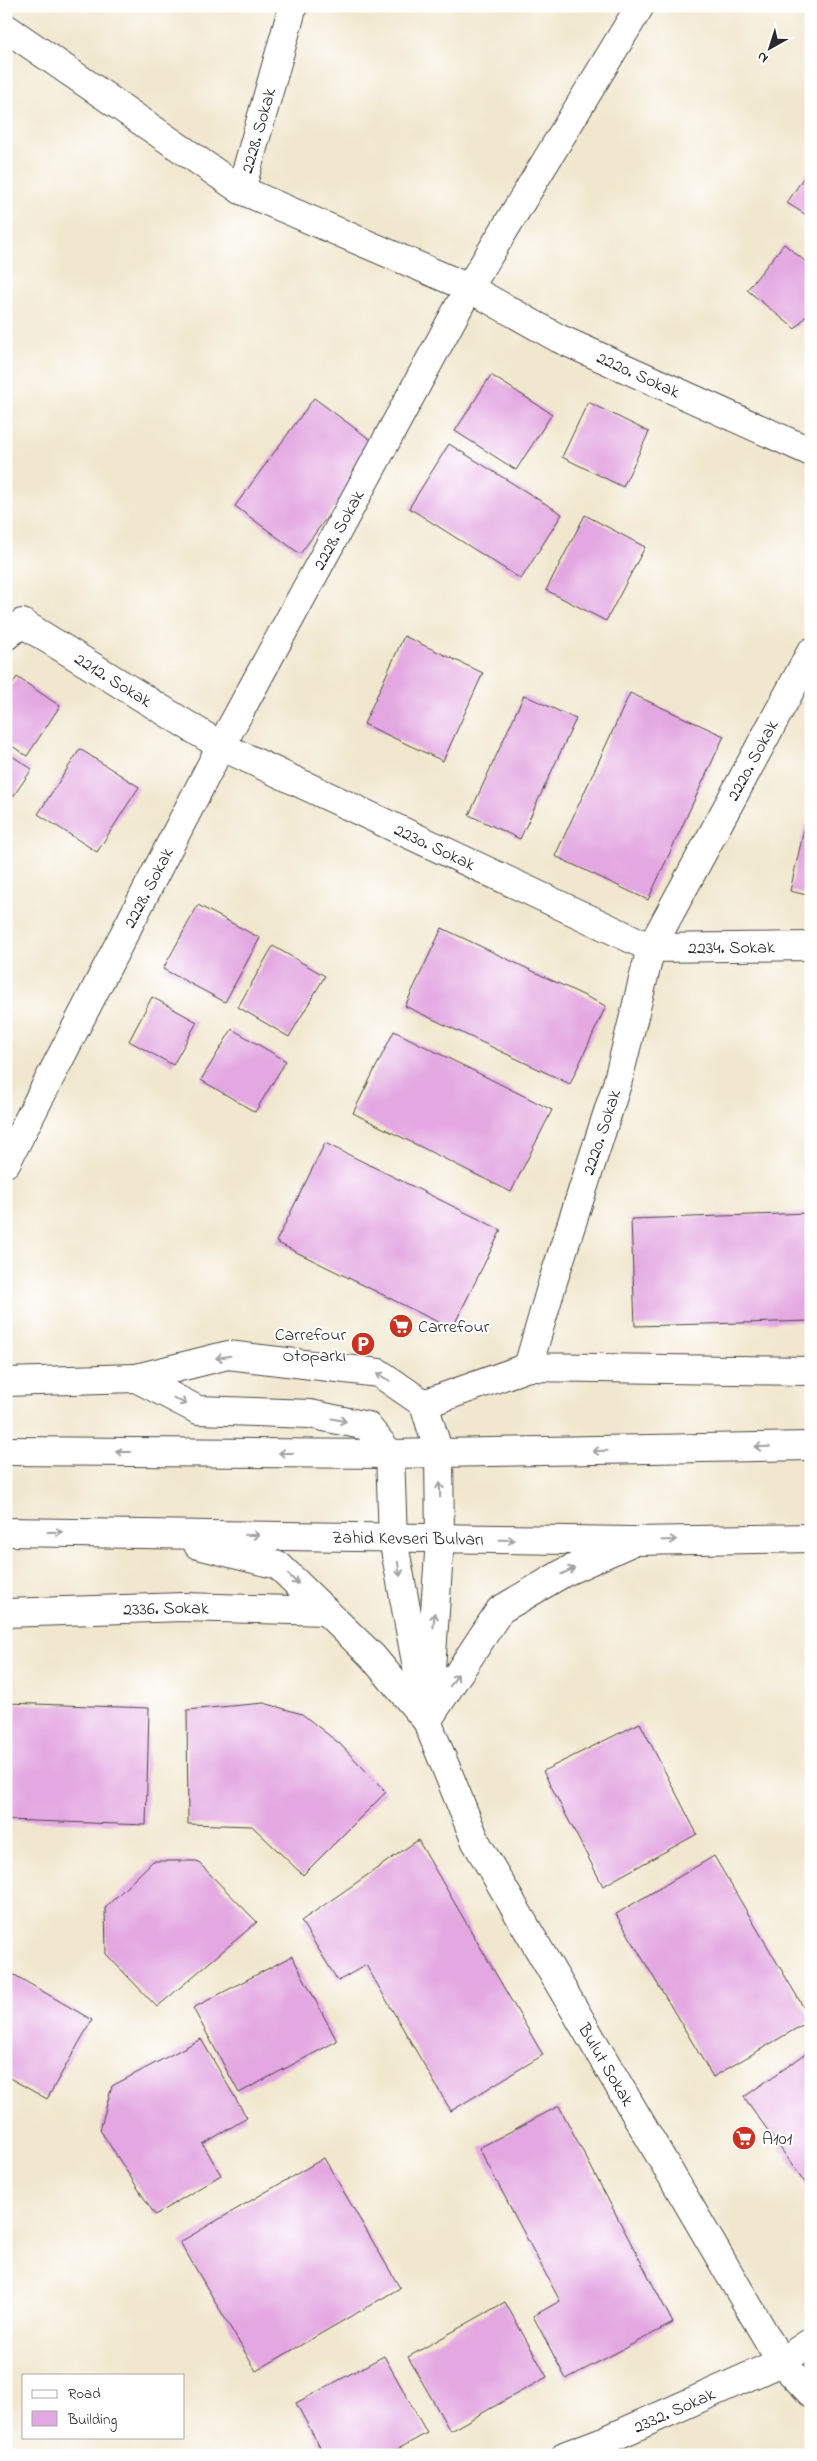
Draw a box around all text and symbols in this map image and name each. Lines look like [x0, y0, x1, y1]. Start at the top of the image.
north arrow [744, 22, 794, 72]
text: N [752, 46, 773, 68]
street label: 2228. Sokak [235, 85, 284, 177]
street label: 2220. Sokak [592, 346, 683, 406]
street label: 2228. Sokak [308, 486, 372, 576]
street label: 2212. Sokak [69, 647, 156, 715]
street label: 2220. Sokak [721, 716, 786, 806]
street label: 2230. Sokak [389, 818, 479, 879]
street label: 2228. Sokak [118, 843, 182, 933]
street label: 2234. Sokak [688, 935, 775, 963]
street label: 2220. Sokak [577, 1086, 629, 1179]
supermarket icon: Carrefour [388, 1313, 414, 1339]
place label: Carrefour [418, 1315, 490, 1341]
place label: Carrefour Otoparkı [275, 1323, 346, 1370]
parking icon: Carrefour Otoparkı [350, 1331, 376, 1357]
one-way arrow [216, 1352, 232, 1362]
one-way arrow [377, 1371, 391, 1381]
one-way arrow [172, 1396, 187, 1406]
one-way arrow [331, 1416, 347, 1425]
one-way arrow [754, 1442, 770, 1452]
one-way arrow [592, 1446, 608, 1455]
one-way arrow [115, 1447, 132, 1457]
one-way arrow [278, 1448, 294, 1458]
one-way arrow [435, 1483, 445, 1499]
street label: Zahid Kevseri Bulvarı [332, 1526, 484, 1554]
one-way arrow [46, 1527, 63, 1537]
one-way arrow [244, 1530, 260, 1540]
one-way arrow [498, 1535, 514, 1545]
one-way arrow [660, 1535, 677, 1545]
one-way arrow [394, 1560, 404, 1576]
one-way arrow [560, 1566, 575, 1575]
one-way arrow [286, 1573, 299, 1585]
street label: 2336. Sokak [123, 1596, 209, 1624]
one-way arrow [430, 1612, 439, 1628]
one-way arrow [449, 1673, 459, 1687]
street label: Bulut Sokak [570, 2018, 639, 2112]
supermarket icon: A101 [731, 2125, 757, 2151]
place label: A101 [762, 2127, 793, 2153]
legend [22, 2374, 185, 2438]
street label: 2332. Sokak [630, 2382, 720, 2441]
text: Road [68, 2383, 101, 2405]
text: Building [67, 2409, 117, 2432]

